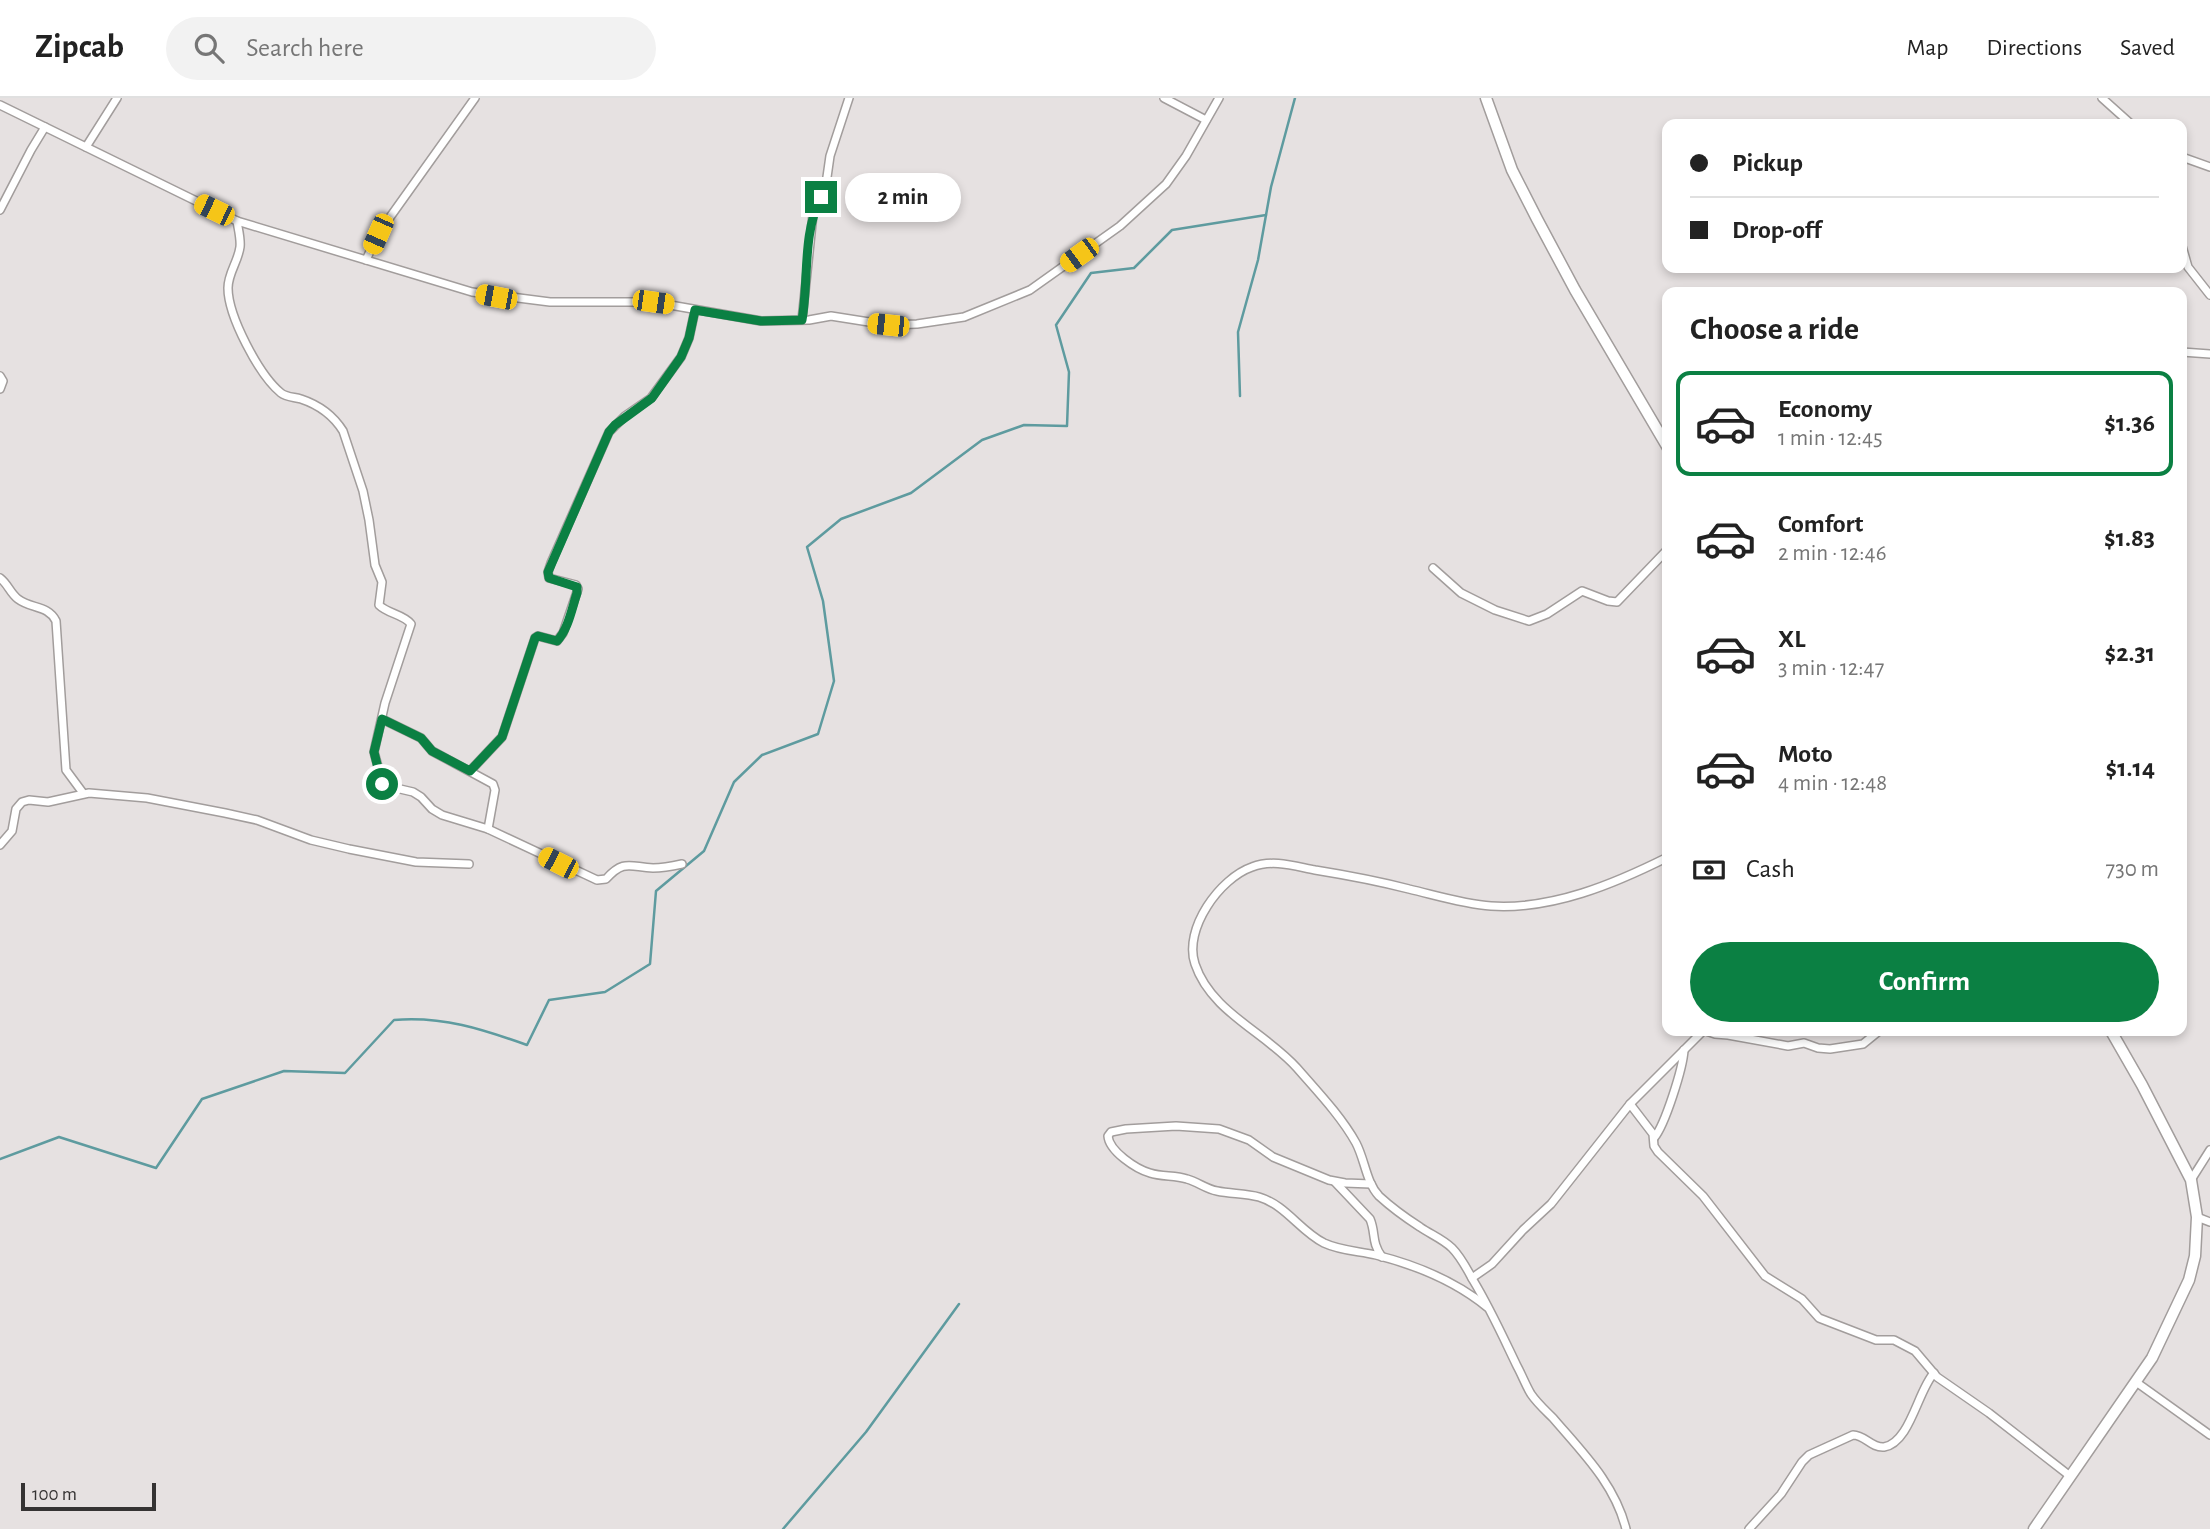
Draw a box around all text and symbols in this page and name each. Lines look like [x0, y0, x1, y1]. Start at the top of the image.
search box [166, 17, 656, 80]
icon: search [190, 29, 228, 67]
text: Zipcab [35, 31, 124, 64]
text: Search here [246, 35, 364, 61]
text: Map [1906, 36, 1948, 60]
text: Directions [1986, 36, 2082, 60]
text: Saved [2120, 36, 2175, 60]
text: Pickup [1732, 150, 1803, 176]
callout: 2 min [846, 172, 961, 222]
route end [805, 181, 837, 213]
text: 2 min [877, 186, 929, 209]
car [191, 191, 238, 229]
car [360, 211, 397, 257]
text: Drop-off [1732, 217, 1821, 243]
car [1056, 234, 1103, 276]
car [474, 283, 519, 311]
car [631, 289, 676, 315]
car [867, 312, 910, 338]
text: Choose a ride [1690, 313, 1859, 345]
icon: car [1694, 392, 1757, 455]
text: Economy [1778, 396, 1872, 422]
text: $1.36 [2104, 410, 2155, 436]
text: 1 min · 12:45 [1778, 427, 1883, 450]
icon: car [1694, 507, 1757, 570]
text: Comfort [1778, 511, 1863, 537]
text: $1.83 [2104, 525, 2155, 551]
text: 2 min · 12:46 [1778, 542, 1886, 565]
icon: car [1694, 622, 1757, 685]
text: XL [1778, 626, 1805, 652]
text: $2.31 [2105, 640, 2155, 666]
text: 3 min · 12:47 [1778, 657, 1884, 680]
icon: car [1694, 737, 1757, 800]
text: Moto [1778, 741, 1833, 767]
text: $1.14 [2106, 755, 2155, 781]
route start [366, 768, 398, 800]
text: 4 min · 12:48 [1778, 772, 1887, 795]
car [535, 844, 582, 882]
icon: cash [1690, 851, 1728, 889]
text: Cash [1746, 856, 1795, 882]
text: 730 m [2106, 858, 2159, 881]
button: Confirm [1690, 942, 2159, 1022]
scale bar [21, 1480, 156, 1512]
text: 100 m [32, 1485, 77, 1504]

